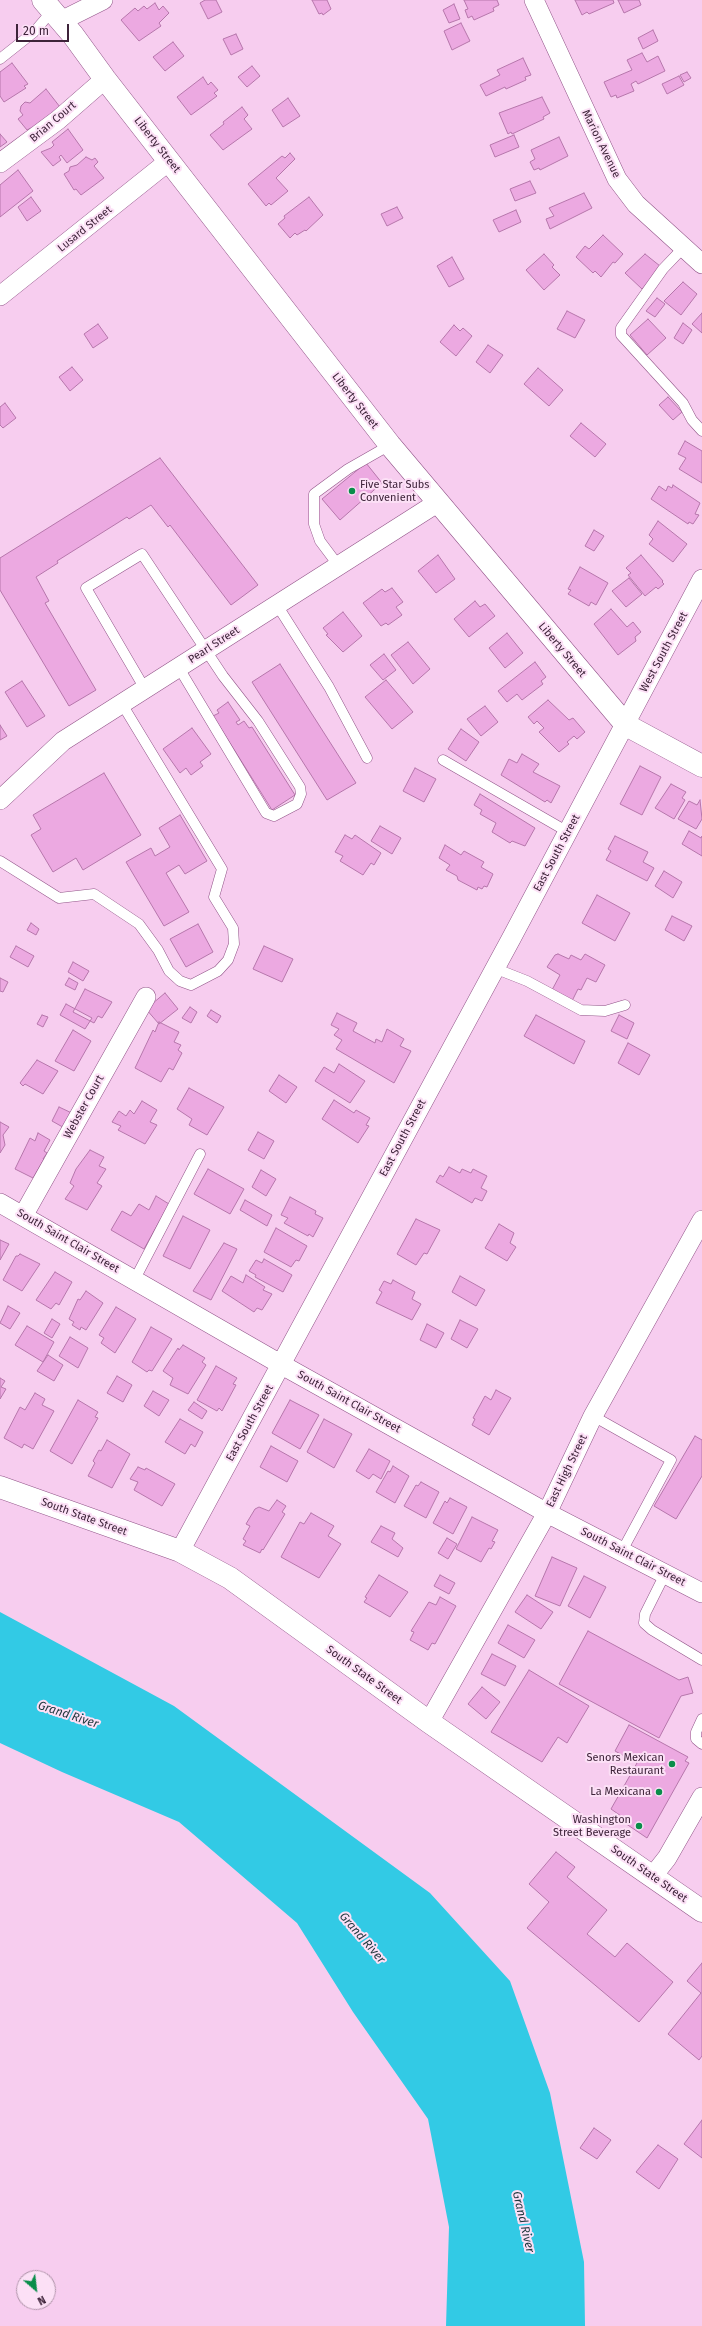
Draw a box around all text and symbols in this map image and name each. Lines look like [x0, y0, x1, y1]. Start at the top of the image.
scale bar [18, 16, 71, 42]
text: 20 m [23, 24, 49, 38]
street label: Brian Court [27, 99, 79, 145]
street label: Marion Avenue [579, 108, 623, 180]
street label: Liberty Street [131, 114, 183, 176]
street label: Lusard Street [55, 203, 115, 255]
street label: Liberty Street [329, 370, 381, 432]
place label: Five Star Subs Convenient [360, 478, 429, 504]
marker: Five Star Subs Convenient [347, 486, 357, 496]
street label: West South Street [637, 610, 691, 694]
street label: Liberty Street [535, 620, 589, 680]
street label: Pearl Street [186, 624, 242, 666]
street label: East South Street [531, 812, 583, 894]
street label: Webster Court [61, 1073, 107, 1141]
street label: East South Street [377, 1097, 429, 1179]
street label: South Saint Clair Street [15, 1206, 121, 1276]
street label: South Saint Clair Street [295, 1368, 403, 1436]
street label: East South Street [223, 1382, 277, 1464]
street label: East High Street [544, 1433, 590, 1509]
street label: South State Street [39, 1495, 129, 1539]
street label: South Saint Clair Street [578, 1525, 688, 1589]
street label: South State Street [323, 1643, 405, 1707]
water label: Grand River [36, 1698, 100, 1732]
place label: Senors Mexican Restaurant [587, 1751, 664, 1777]
marker: Senors Mexican Restaurant [667, 1759, 677, 1769]
place label: La Mexicana [590, 1785, 651, 1799]
marker: La Mexicana [654, 1787, 664, 1797]
place label: Washington Street Beverage [553, 1813, 631, 1839]
marker: Washington Street Beverage [634, 1821, 644, 1831]
street label: South State Street [608, 1843, 690, 1905]
water label: Grand River [336, 1910, 388, 1966]
water label: Grand River [509, 2190, 537, 2254]
north arrow [16, 2270, 56, 2310]
text: N [35, 2293, 48, 2308]

